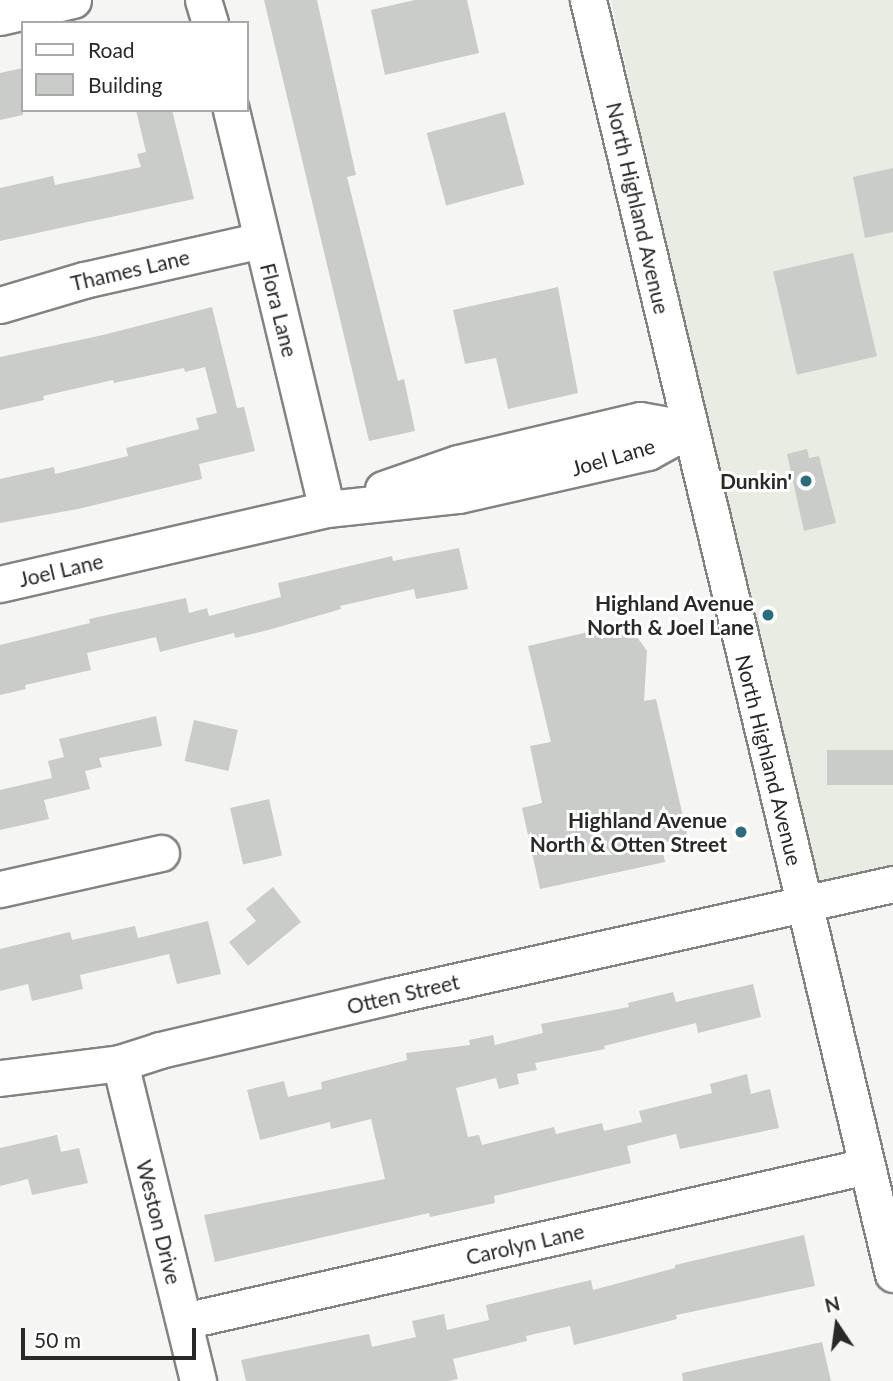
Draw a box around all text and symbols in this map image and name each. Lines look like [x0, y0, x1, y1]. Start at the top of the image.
legend [21, 21, 248, 112]
text: Road [88, 37, 135, 62]
text: Building [88, 72, 163, 97]
street label: North Highland Avenue [601, 99, 675, 317]
street label: Thames Lane [68, 244, 192, 296]
street label: Flora Lane [255, 260, 303, 360]
street label: Joel Lane [568, 433, 658, 481]
place label: Dunkin' [720, 468, 792, 494]
marker: Dunkin' [798, 473, 814, 489]
street label: Joel Lane [16, 548, 106, 592]
place label: Highland Avenue North & Joel Lane [586, 590, 754, 640]
marker: Highland Avenue North & Joel Lane [760, 607, 776, 623]
street label: North Highland Avenue [731, 652, 807, 868]
place label: Highland Avenue North & Otten Street [530, 807, 727, 857]
marker: Highland Avenue North & Otten Street [733, 824, 749, 840]
street label: Otten Street [344, 969, 462, 1019]
street label: Weston Drive [131, 1157, 187, 1287]
street label: Carolyn Lane [463, 1218, 587, 1270]
north arrow [802, 1290, 872, 1360]
text: N [822, 1291, 842, 1317]
scale bar [24, 1314, 200, 1358]
text: 50 m [34, 1327, 81, 1352]

